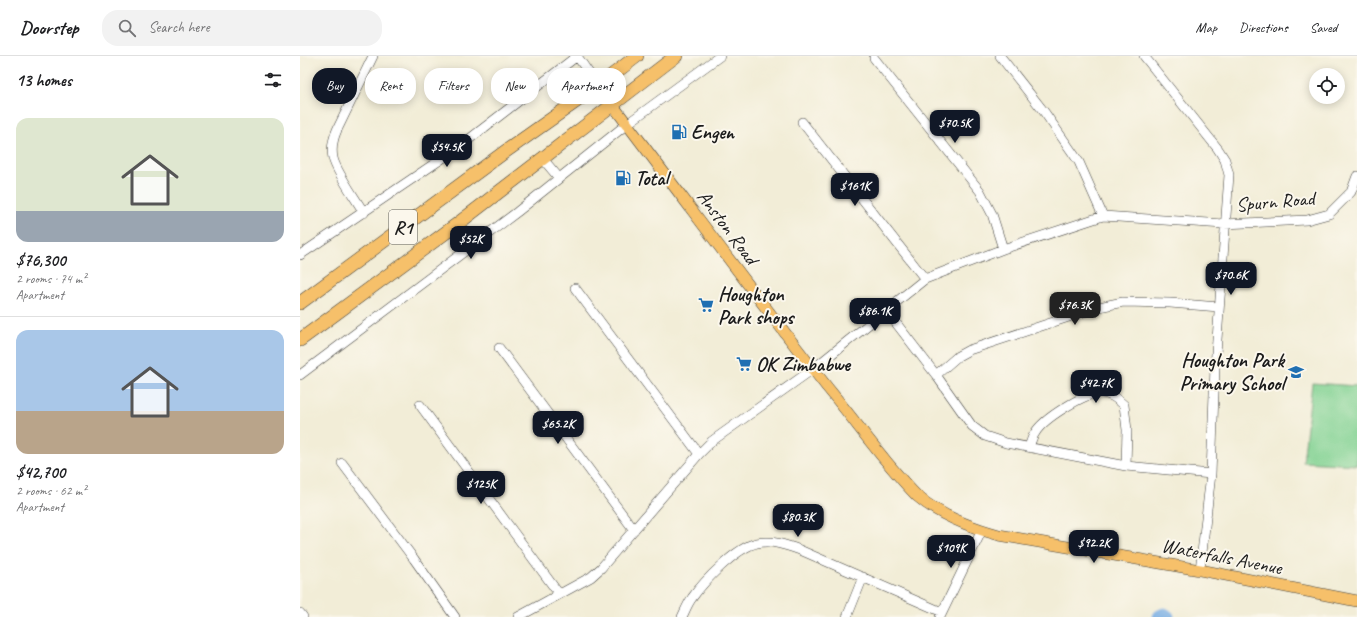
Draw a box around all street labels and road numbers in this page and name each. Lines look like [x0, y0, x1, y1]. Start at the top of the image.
street label: Anston Road [691, 185, 766, 272]
street label: Spurn Road [1235, 185, 1318, 217]
road number: R1 [389, 210, 417, 244]
street label: Waterfalls Avenue [1160, 533, 1286, 581]

